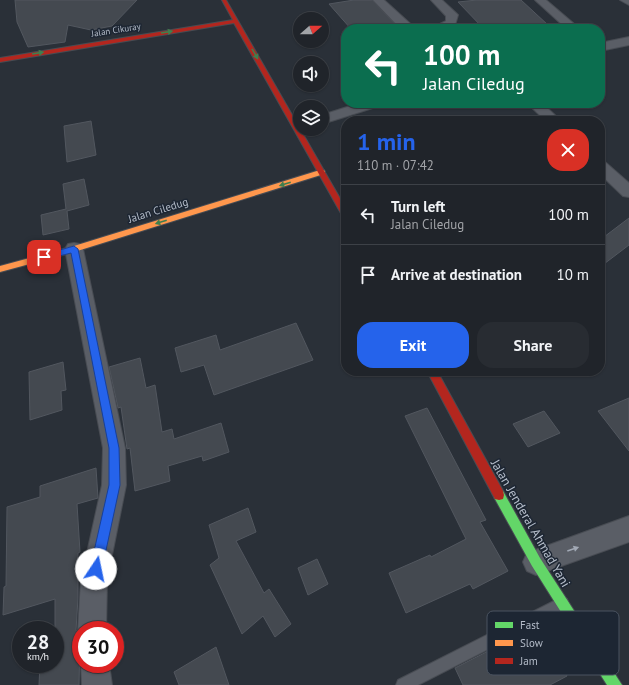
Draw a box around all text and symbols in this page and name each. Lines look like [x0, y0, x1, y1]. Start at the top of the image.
north arrow [293, 12, 329, 48]
map controls [293, 12, 329, 136]
street label: Jalan Cikuray [89, 20, 142, 39]
one-way arrow [161, 29, 173, 35]
text: 100 m [423, 36, 500, 73]
icon: left [357, 40, 409, 92]
one-way arrow [252, 48, 259, 60]
one-way arrow [32, 50, 45, 56]
button: sound [293, 56, 329, 92]
text: Jalan Ciledug [423, 72, 525, 95]
button: layers [293, 100, 329, 136]
text: 1 min [357, 126, 416, 157]
button: close [547, 129, 589, 171]
text: 110 m · 07:42 [357, 157, 434, 174]
one-way arrow [279, 181, 291, 187]
street label: Jalan Ciledug [125, 194, 190, 226]
text: Turn left [391, 197, 445, 216]
icon: left [357, 204, 379, 226]
text: 100 m [548, 205, 589, 224]
text: Jalan Ciledug [391, 216, 464, 233]
one-way arrow [154, 219, 166, 225]
pin [27, 240, 61, 274]
icon: arrive [33, 246, 55, 268]
icon: arrive [357, 264, 379, 286]
text: Arrive at destination [391, 265, 522, 284]
text: 10 m [556, 265, 589, 284]
button: Exit [357, 322, 469, 368]
button: Share [477, 322, 589, 368]
street label: Jalan Jenderal Ahmad Yani [486, 455, 574, 590]
one-way arrow [568, 545, 580, 551]
position arrow [75, 548, 117, 590]
legend [487, 611, 619, 675]
text: Fast [520, 618, 540, 632]
speed limit sign: 30 [72, 621, 124, 673]
text: 28 [27, 629, 49, 655]
text: Slow [520, 636, 543, 650]
text: km/h [27, 650, 49, 663]
text: Jam [519, 654, 538, 668]

